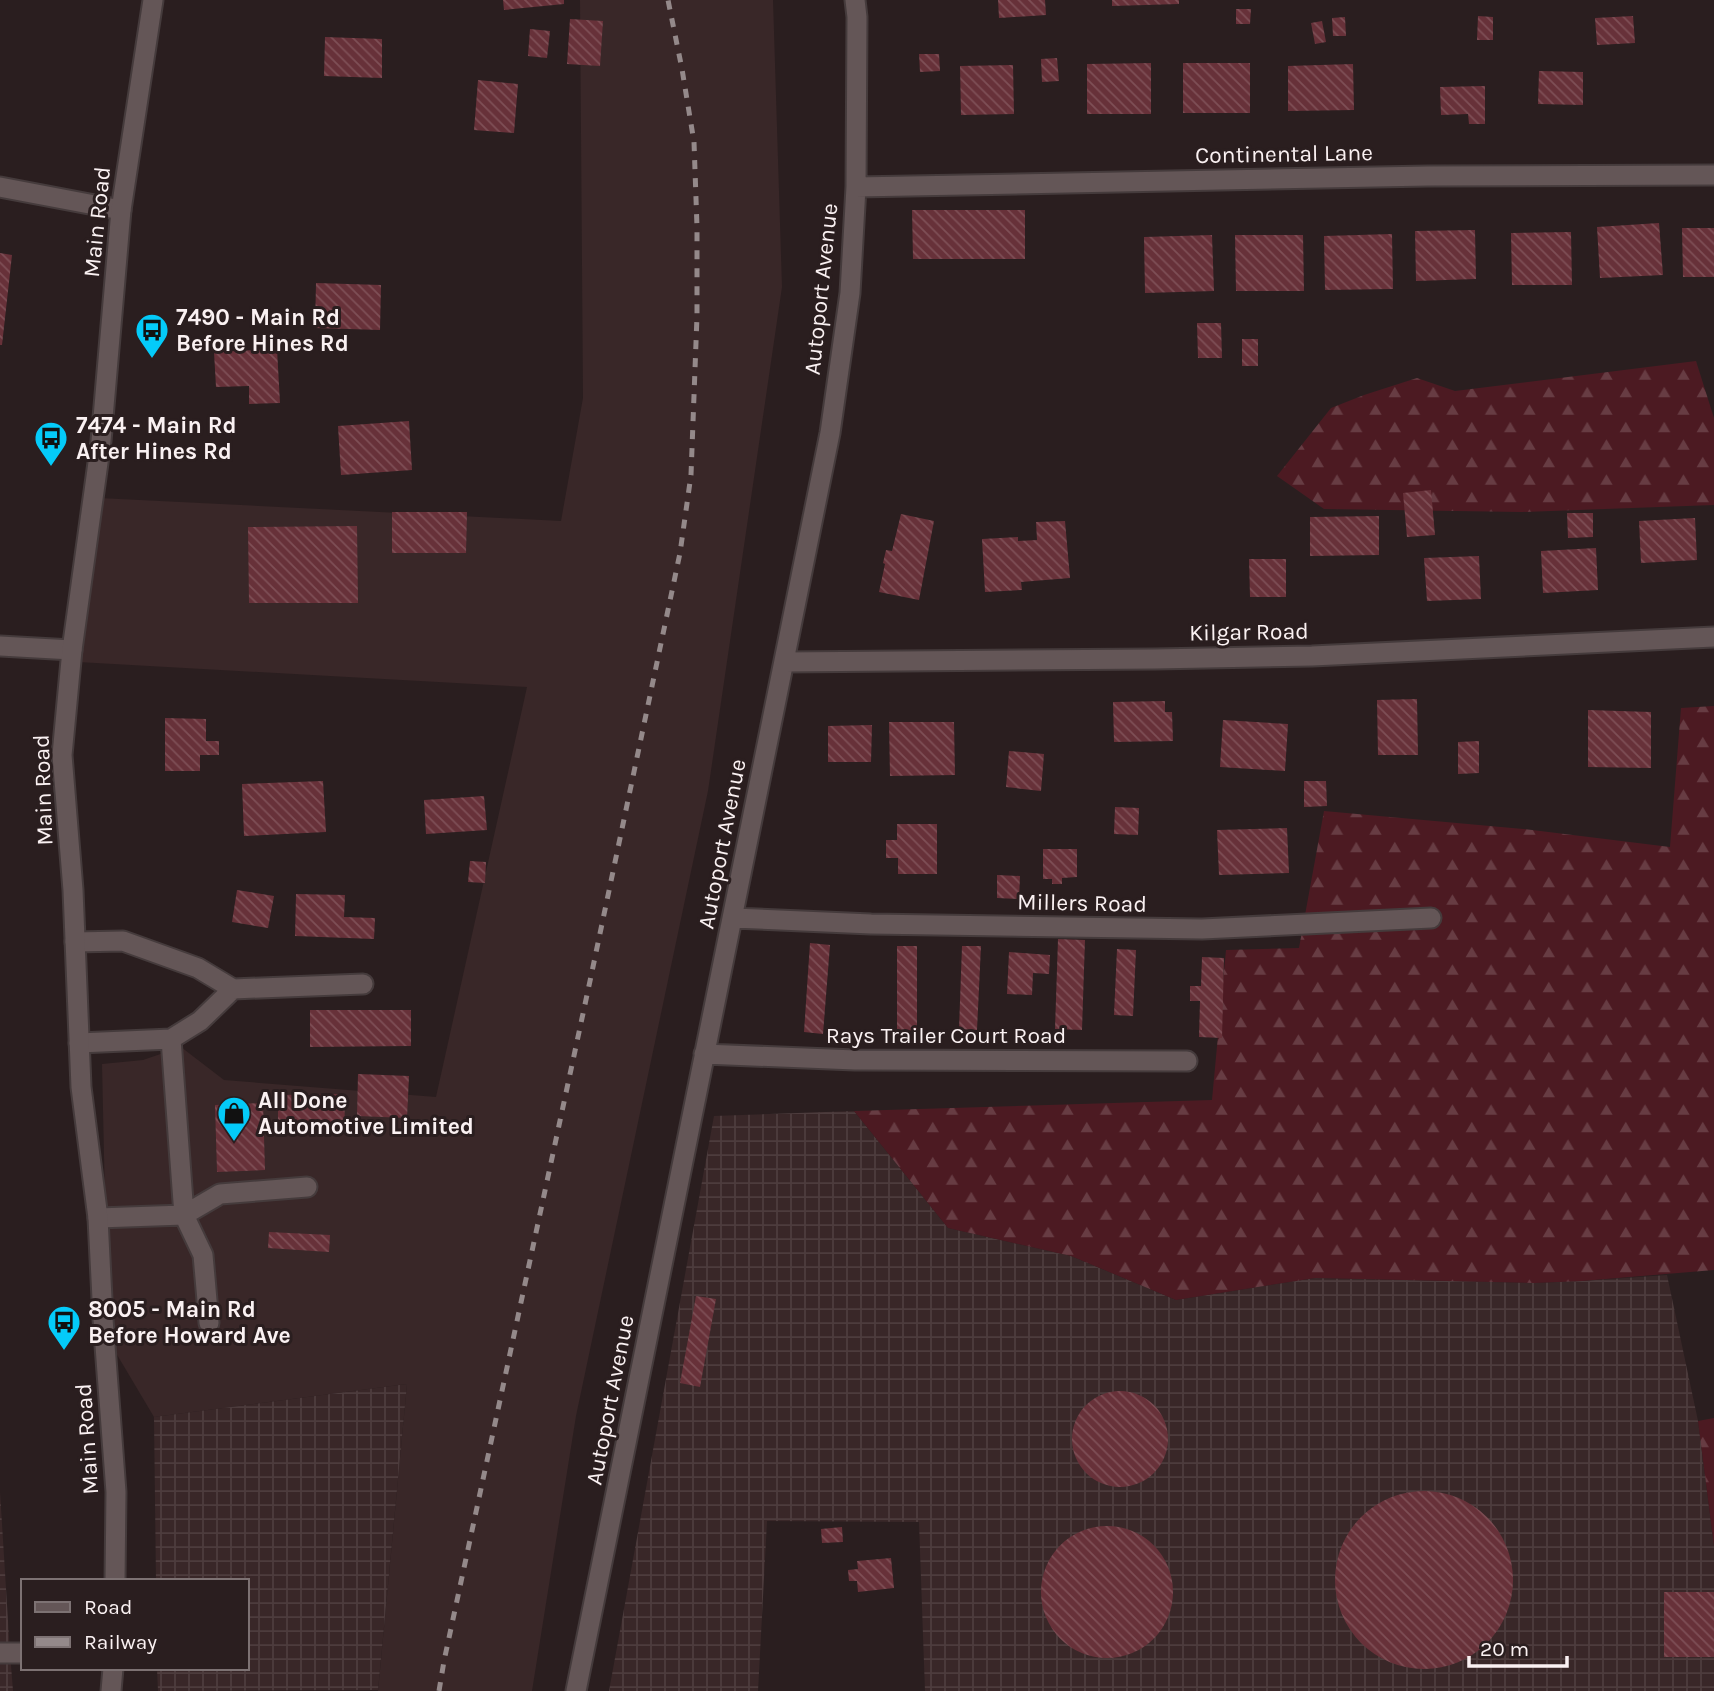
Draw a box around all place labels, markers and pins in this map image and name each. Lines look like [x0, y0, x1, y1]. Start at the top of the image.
place label: 7490 - Main Rd Before Hines Rd [176, 304, 349, 357]
bus stop icon: 7490 - Main Rd Before Hines Rd [133, 311, 171, 360]
place label: 7474 - Main Rd After Hines Rd [76, 412, 237, 465]
bus stop icon: 7474 - Main Rd After Hines Rd [32, 419, 70, 468]
place label: All Done Automotive Limited [258, 1087, 474, 1140]
shop icon: All Done Automotive Limited [215, 1094, 253, 1143]
place label: 8005 - Main Rd Before Howard Ave [88, 1296, 291, 1349]
bus stop icon: 8005 - Main Rd Before Howard Ave [45, 1303, 83, 1352]

